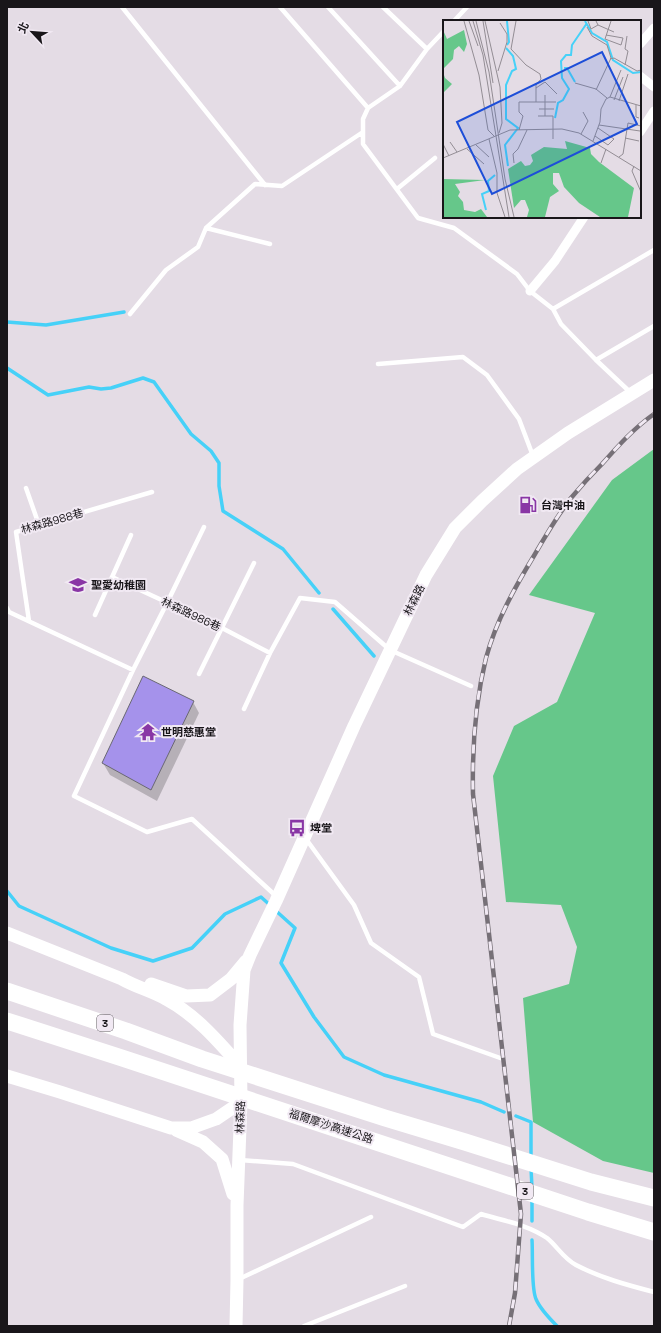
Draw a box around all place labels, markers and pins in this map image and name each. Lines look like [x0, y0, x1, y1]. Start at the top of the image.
fuel station icon: 台灣中油 [518, 495, 538, 515]
place label: 台灣中油 [541, 498, 585, 512]
school or university icon: 聖愛幼稚園 [68, 575, 88, 595]
place label: 聖愛幼稚園 [91, 578, 146, 592]
temple icon: 世明慈惠堂 [138, 722, 158, 742]
place label: 世明慈惠堂 [161, 725, 216, 739]
bus stop icon: 埤堂 [287, 818, 307, 838]
place label: 埤堂 [310, 821, 332, 835]

